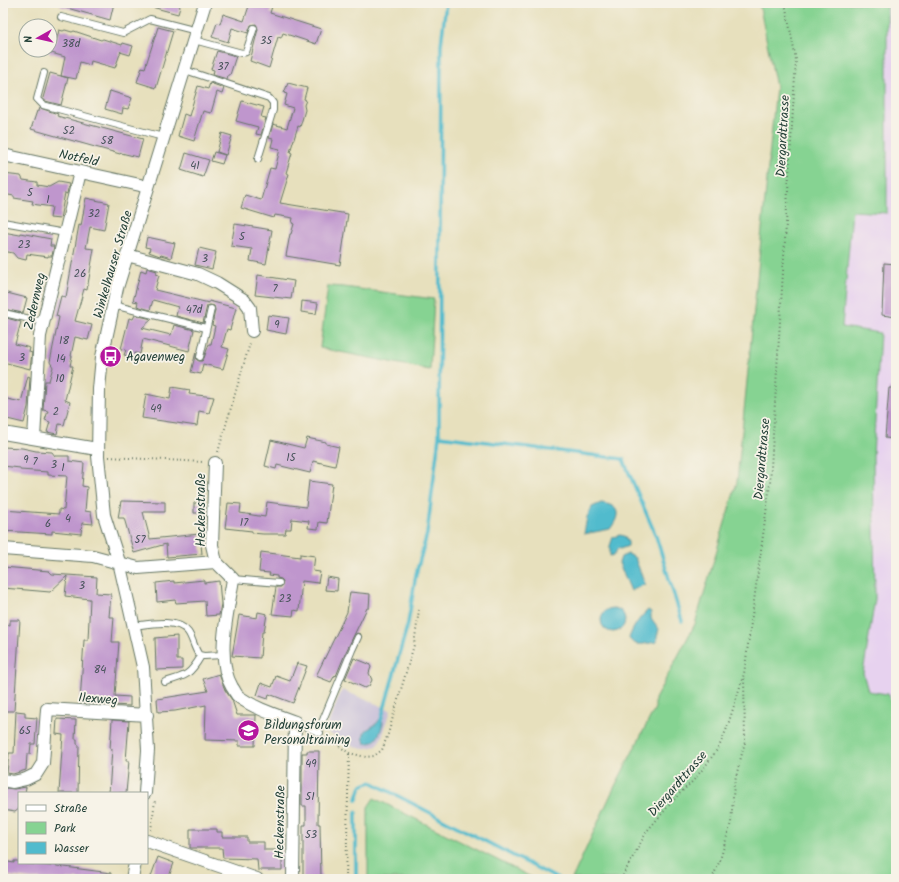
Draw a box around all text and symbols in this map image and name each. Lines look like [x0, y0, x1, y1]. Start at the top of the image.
north arrow [18, 18, 58, 58]
house number: 35 [260, 32, 273, 50]
text: N [20, 35, 38, 44]
house number: 38d [62, 35, 81, 53]
house number: 37 [217, 58, 230, 76]
street label: Diergardttrasse [771, 94, 796, 178]
house number: 52 [63, 122, 75, 140]
house number: 58 [101, 132, 114, 150]
street label: Notfeld [57, 144, 101, 173]
house number: 41 [190, 157, 200, 175]
house number: 5 [27, 184, 34, 202]
house number: 1 [46, 191, 50, 209]
house number: 32 [88, 205, 100, 223]
street label: Winkelhauser Straße [88, 208, 139, 321]
house number: 5 [239, 228, 246, 246]
house number: 23 [18, 236, 30, 254]
house number: 3 [202, 250, 208, 268]
house number: 26 [74, 265, 86, 283]
street label: Zedernweg [19, 271, 52, 332]
house number: 7 [272, 280, 278, 298]
house number: 47d [186, 301, 203, 319]
house number: 9 [274, 316, 280, 334]
house number: 18 [59, 332, 69, 350]
bus stop icon: Agavenweg [97, 343, 123, 369]
place label: Agavenweg [126, 347, 185, 368]
house number: 3 [19, 349, 25, 367]
house number: 14 [56, 350, 66, 368]
house number: 10 [56, 370, 65, 388]
house number: 49 [150, 400, 162, 418]
house number: 2 [53, 403, 59, 421]
street label: Diergardttrasse [748, 417, 777, 501]
house number: 15 [286, 449, 297, 467]
house number: 9 [23, 451, 29, 469]
house number: 7 [32, 453, 38, 471]
house number: 3 [51, 456, 57, 474]
house number: 1 [61, 459, 65, 477]
street label: Heckenstraße [191, 473, 212, 547]
house number: 4 [65, 510, 71, 528]
house number: 17 [240, 514, 249, 532]
house number: 6 [45, 515, 51, 533]
house number: 57 [135, 531, 146, 549]
house number: 3 [79, 577, 85, 595]
house number: 23 [279, 590, 291, 608]
house number: 84 [94, 661, 106, 679]
street label: Ilexweg [78, 688, 118, 711]
place label: Bildungsforum Personaltraining [264, 715, 351, 751]
school or university icon: Bildungsforum Personaltraining [235, 718, 261, 744]
house number: 65 [19, 722, 32, 740]
street label: Diergardttrasse [643, 746, 713, 822]
house number: 49 [305, 755, 317, 773]
street label: Heckenstraße [269, 785, 292, 859]
house number: 51 [305, 788, 315, 806]
legend [18, 792, 148, 864]
text: Straße [54, 799, 88, 818]
text: Park [54, 819, 76, 838]
house number: 53 [305, 826, 317, 844]
text: Wasser [54, 839, 90, 858]

